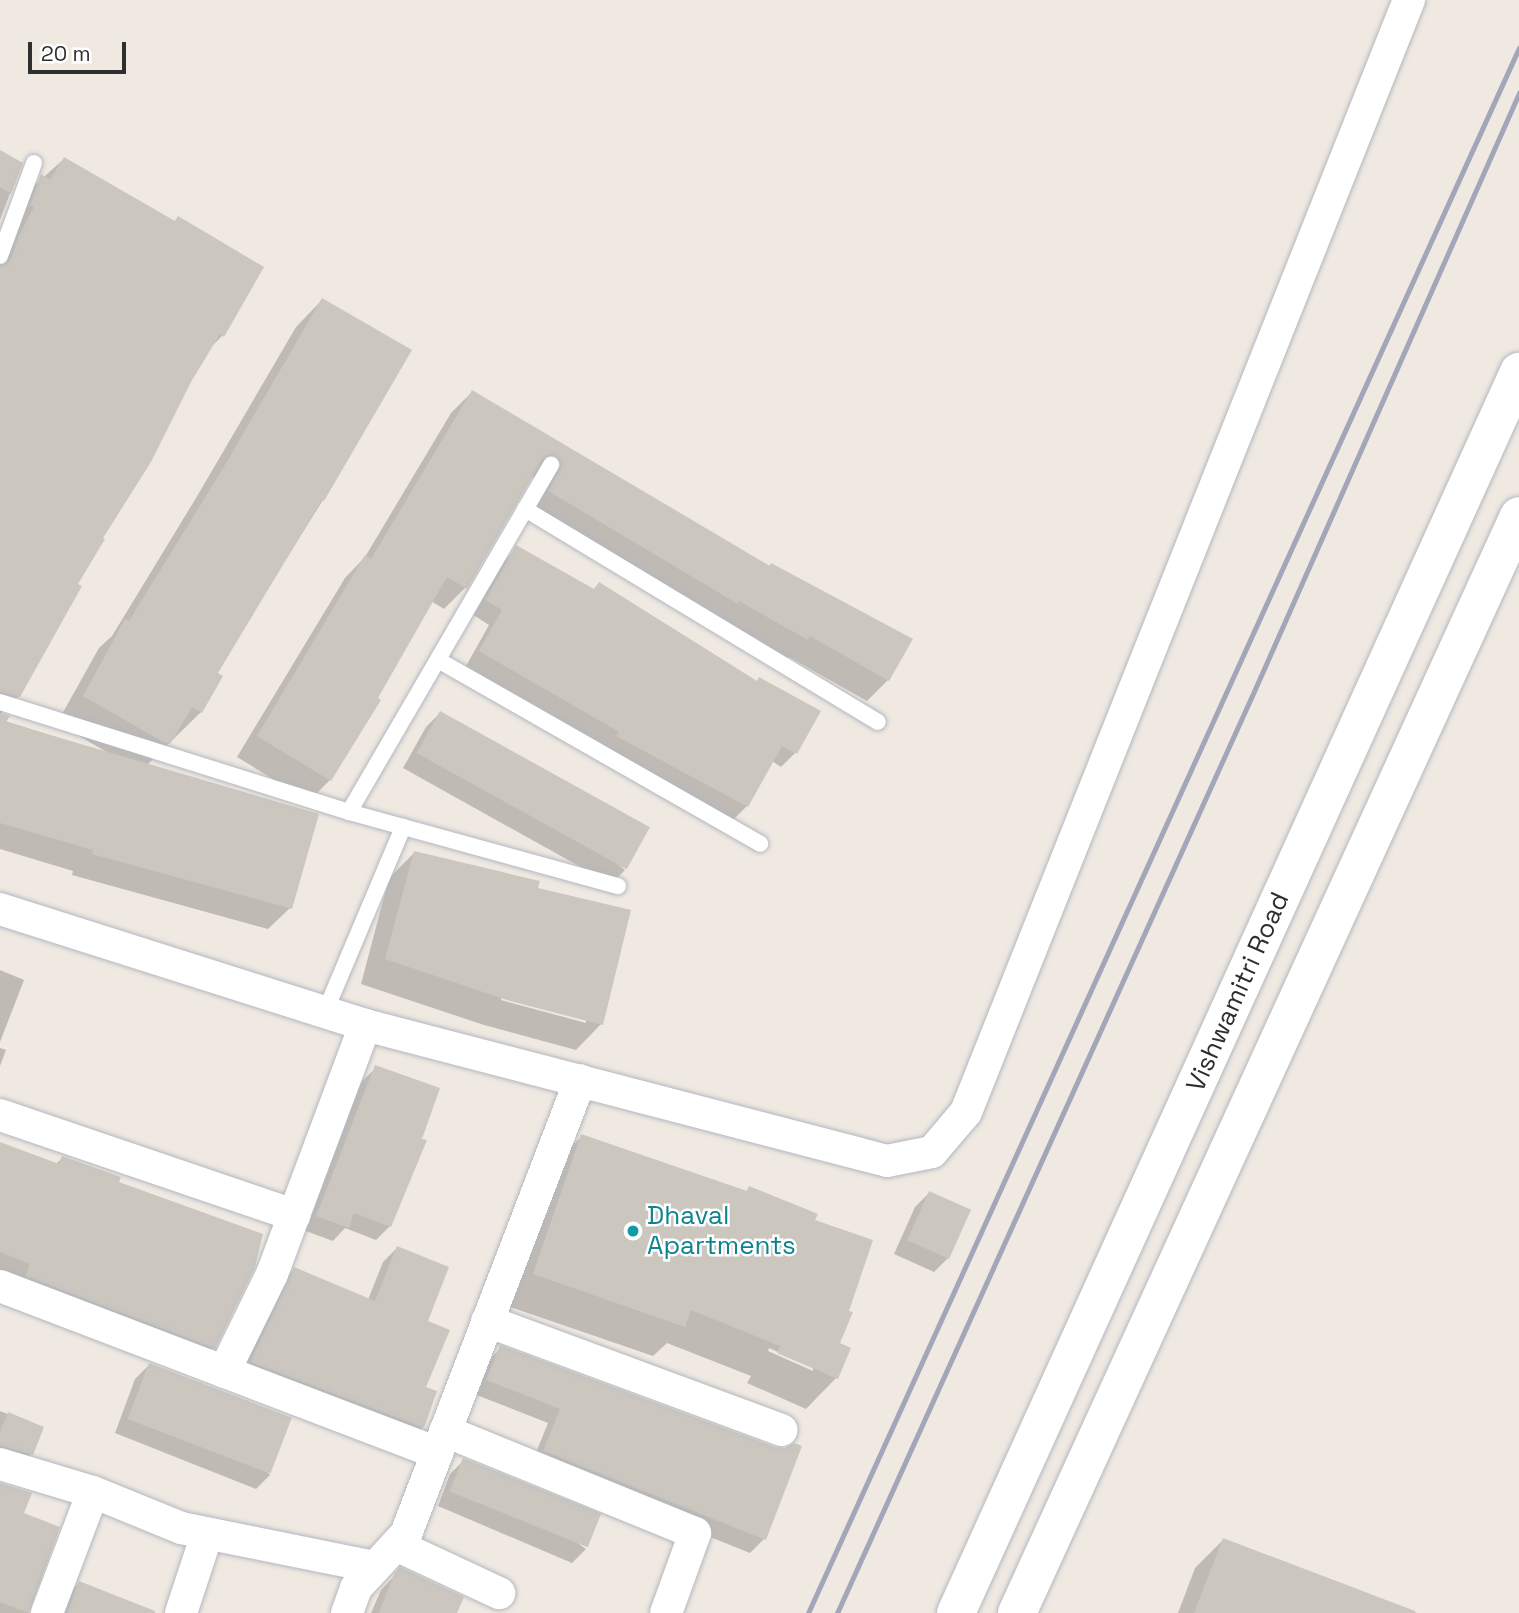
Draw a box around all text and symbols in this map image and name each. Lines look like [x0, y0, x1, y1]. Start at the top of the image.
scale bar [32, 28, 130, 72]
text: 20 m [41, 40, 91, 67]
street label: Vishwamitri Road [1180, 887, 1296, 1097]
place label: Dhaval Apartments [647, 1200, 796, 1262]
marker: Dhaval Apartments [625, 1223, 641, 1239]

